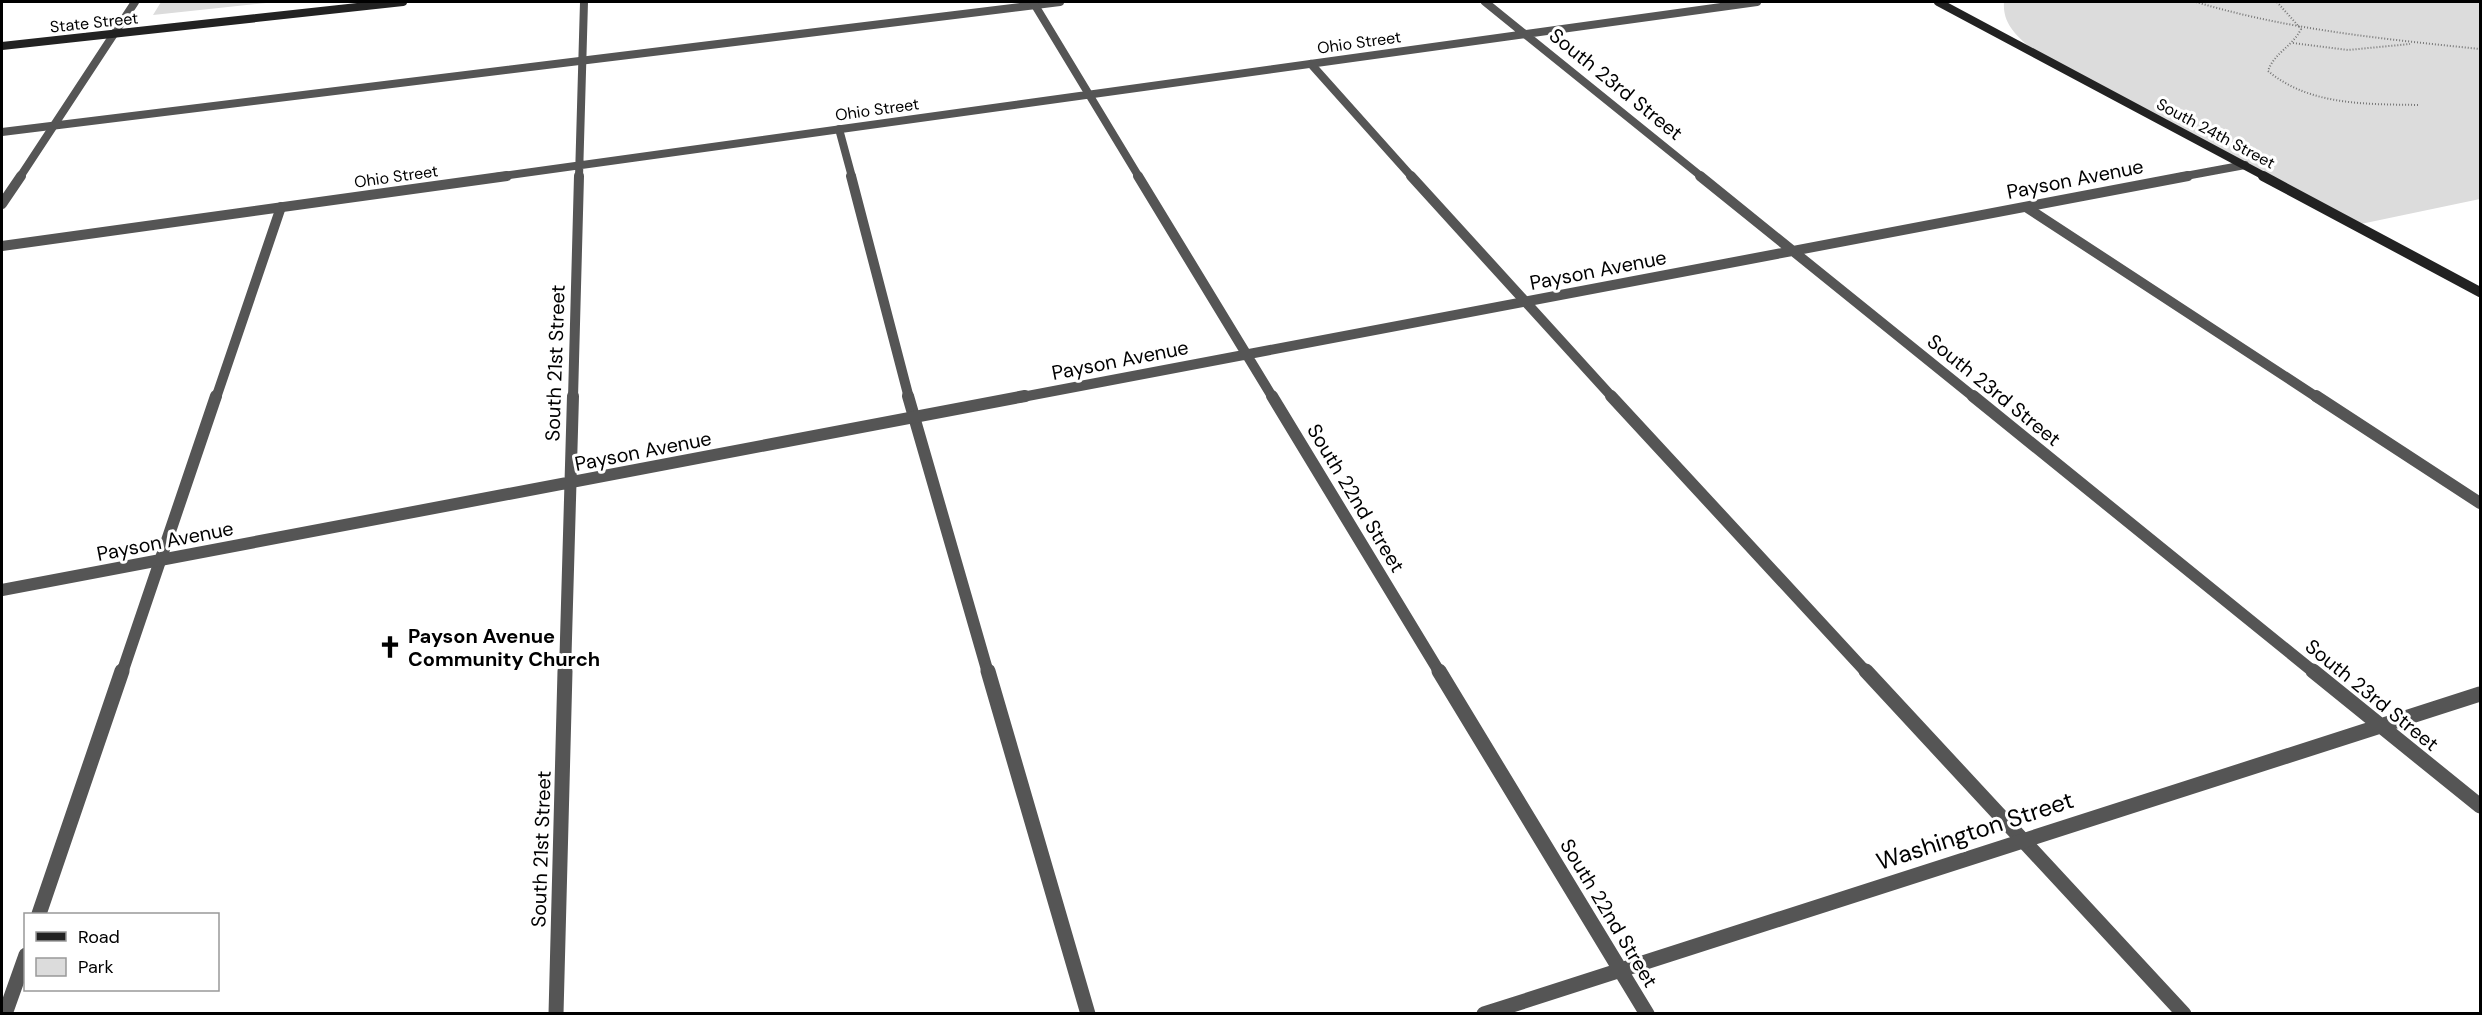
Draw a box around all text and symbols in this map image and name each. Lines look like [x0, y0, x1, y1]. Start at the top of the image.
street label: State Street [49, 7, 139, 38]
street label: South 23rd Street [1544, 22, 1688, 146]
street label: Ohio Street [1316, 26, 1402, 59]
street label: Ohio Street [834, 93, 920, 126]
street label: South 24th Street [2153, 93, 2279, 174]
street label: Payson Avenue [2004, 153, 2146, 205]
street label: Ohio Street [353, 160, 439, 193]
street label: Payson Avenue [1527, 244, 1669, 296]
street label: South 21st Street [539, 284, 571, 442]
street label: South 23rd Street [1922, 328, 2066, 452]
street label: Payson Avenue [1049, 334, 1191, 386]
street label: South 22nd Street [1301, 419, 1411, 577]
street label: Payson Avenue [572, 425, 714, 477]
street label: Payson Avenue [94, 515, 236, 567]
place label: Payson Avenue Community Church [408, 623, 600, 672]
street label: South 23rd Street [2300, 633, 2444, 757]
church icon: Payson Avenue Community Church [377, 634, 403, 660]
street label: South 21st Street [525, 770, 557, 928]
street label: Washington Street [1872, 784, 2077, 877]
street label: South 22nd Street [1554, 834, 1664, 992]
legend [24, 913, 219, 991]
text: Road [78, 925, 120, 949]
text: Park [78, 955, 114, 979]

